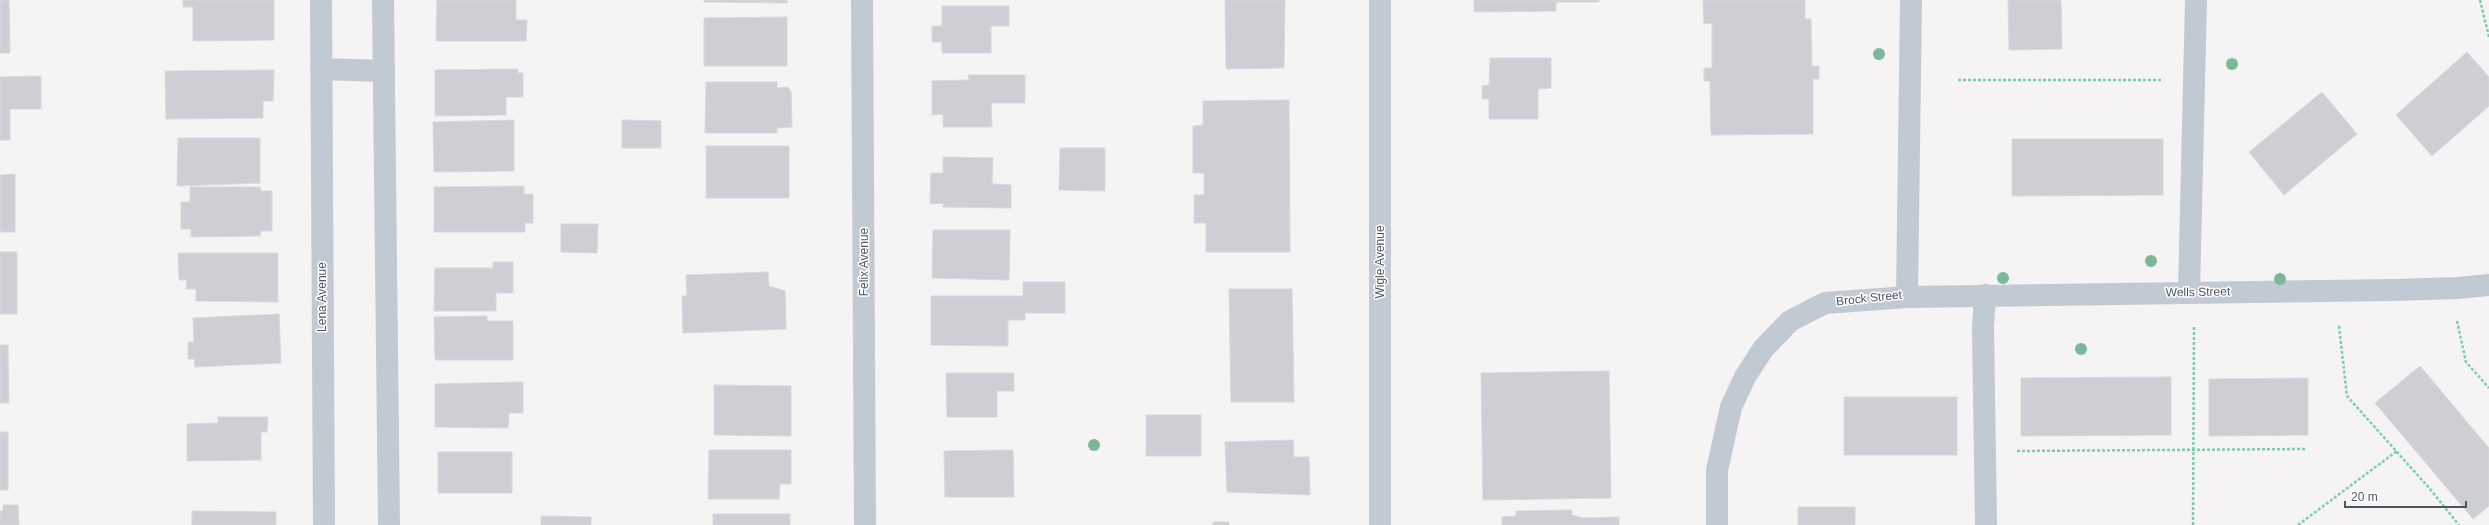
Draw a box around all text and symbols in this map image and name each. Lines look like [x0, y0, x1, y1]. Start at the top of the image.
street label: Wigle Avenue [1373, 225, 1387, 299]
street label: Felix Avenue [857, 227, 871, 296]
street label: Lena Avenue [315, 262, 329, 332]
street label: Wells Street [2166, 284, 2231, 300]
street label: Brock Street [1835, 288, 1903, 308]
scale bar [2345, 483, 2466, 509]
text: 20 m [2351, 490, 2378, 504]

